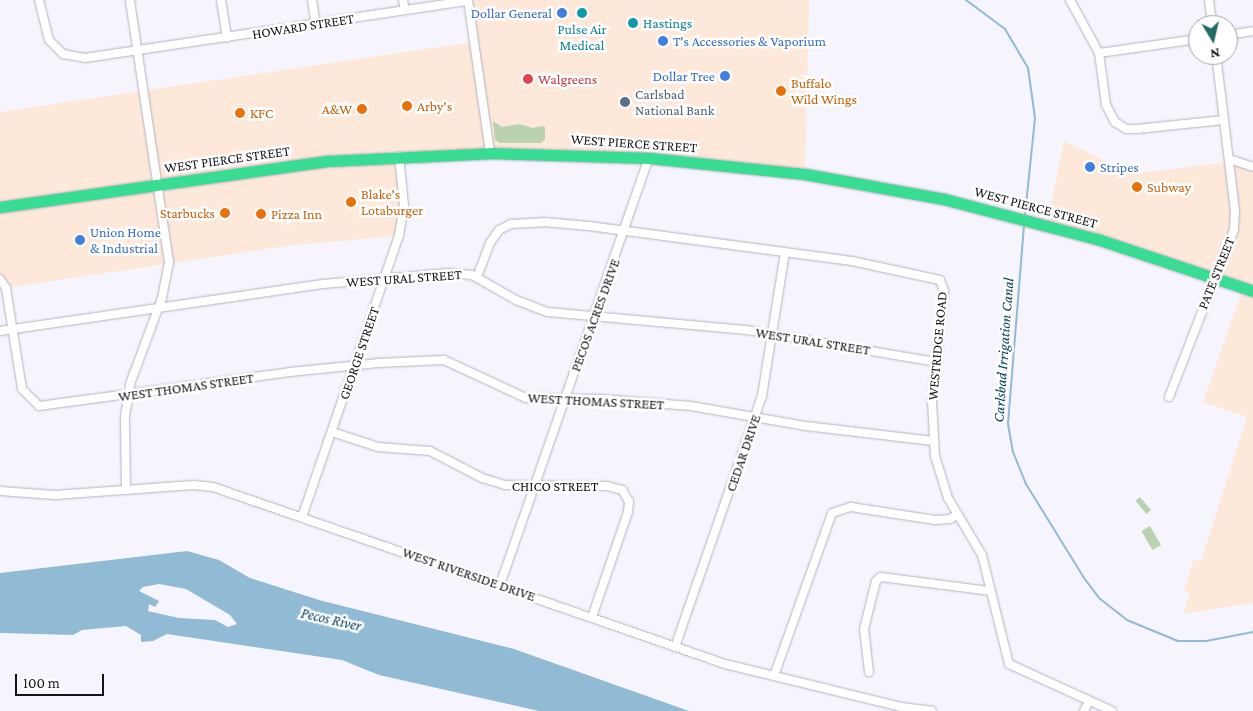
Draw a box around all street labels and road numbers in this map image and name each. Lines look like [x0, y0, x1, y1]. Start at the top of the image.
street label: HOWARD STREET [251, 10, 355, 42]
street label: WEST PIERCE STREET [570, 130, 698, 156]
street label: WEST PIERCE STREET [163, 142, 291, 176]
street label: WEST PIERCE STREET [973, 182, 1099, 232]
street label: PATE STREET [1194, 234, 1238, 312]
street label: PECOS ACRES DRIVE [567, 256, 623, 374]
street label: WEST URAL STREET [346, 266, 462, 290]
street label: WESTRIDGE ROAD [924, 291, 950, 401]
street label: GEORGE STREET [335, 304, 383, 402]
street label: WEST URAL STREET [754, 324, 872, 358]
street label: WEST THOMAS STREET [117, 369, 255, 405]
street label: WEST THOMAS STREET [527, 389, 665, 413]
street label: CEDAR DRIVE [722, 412, 764, 494]
street label: CHICO STREET [512, 478, 598, 494]
street label: WEST RIVERSIDE DRIVE [400, 543, 538, 605]

